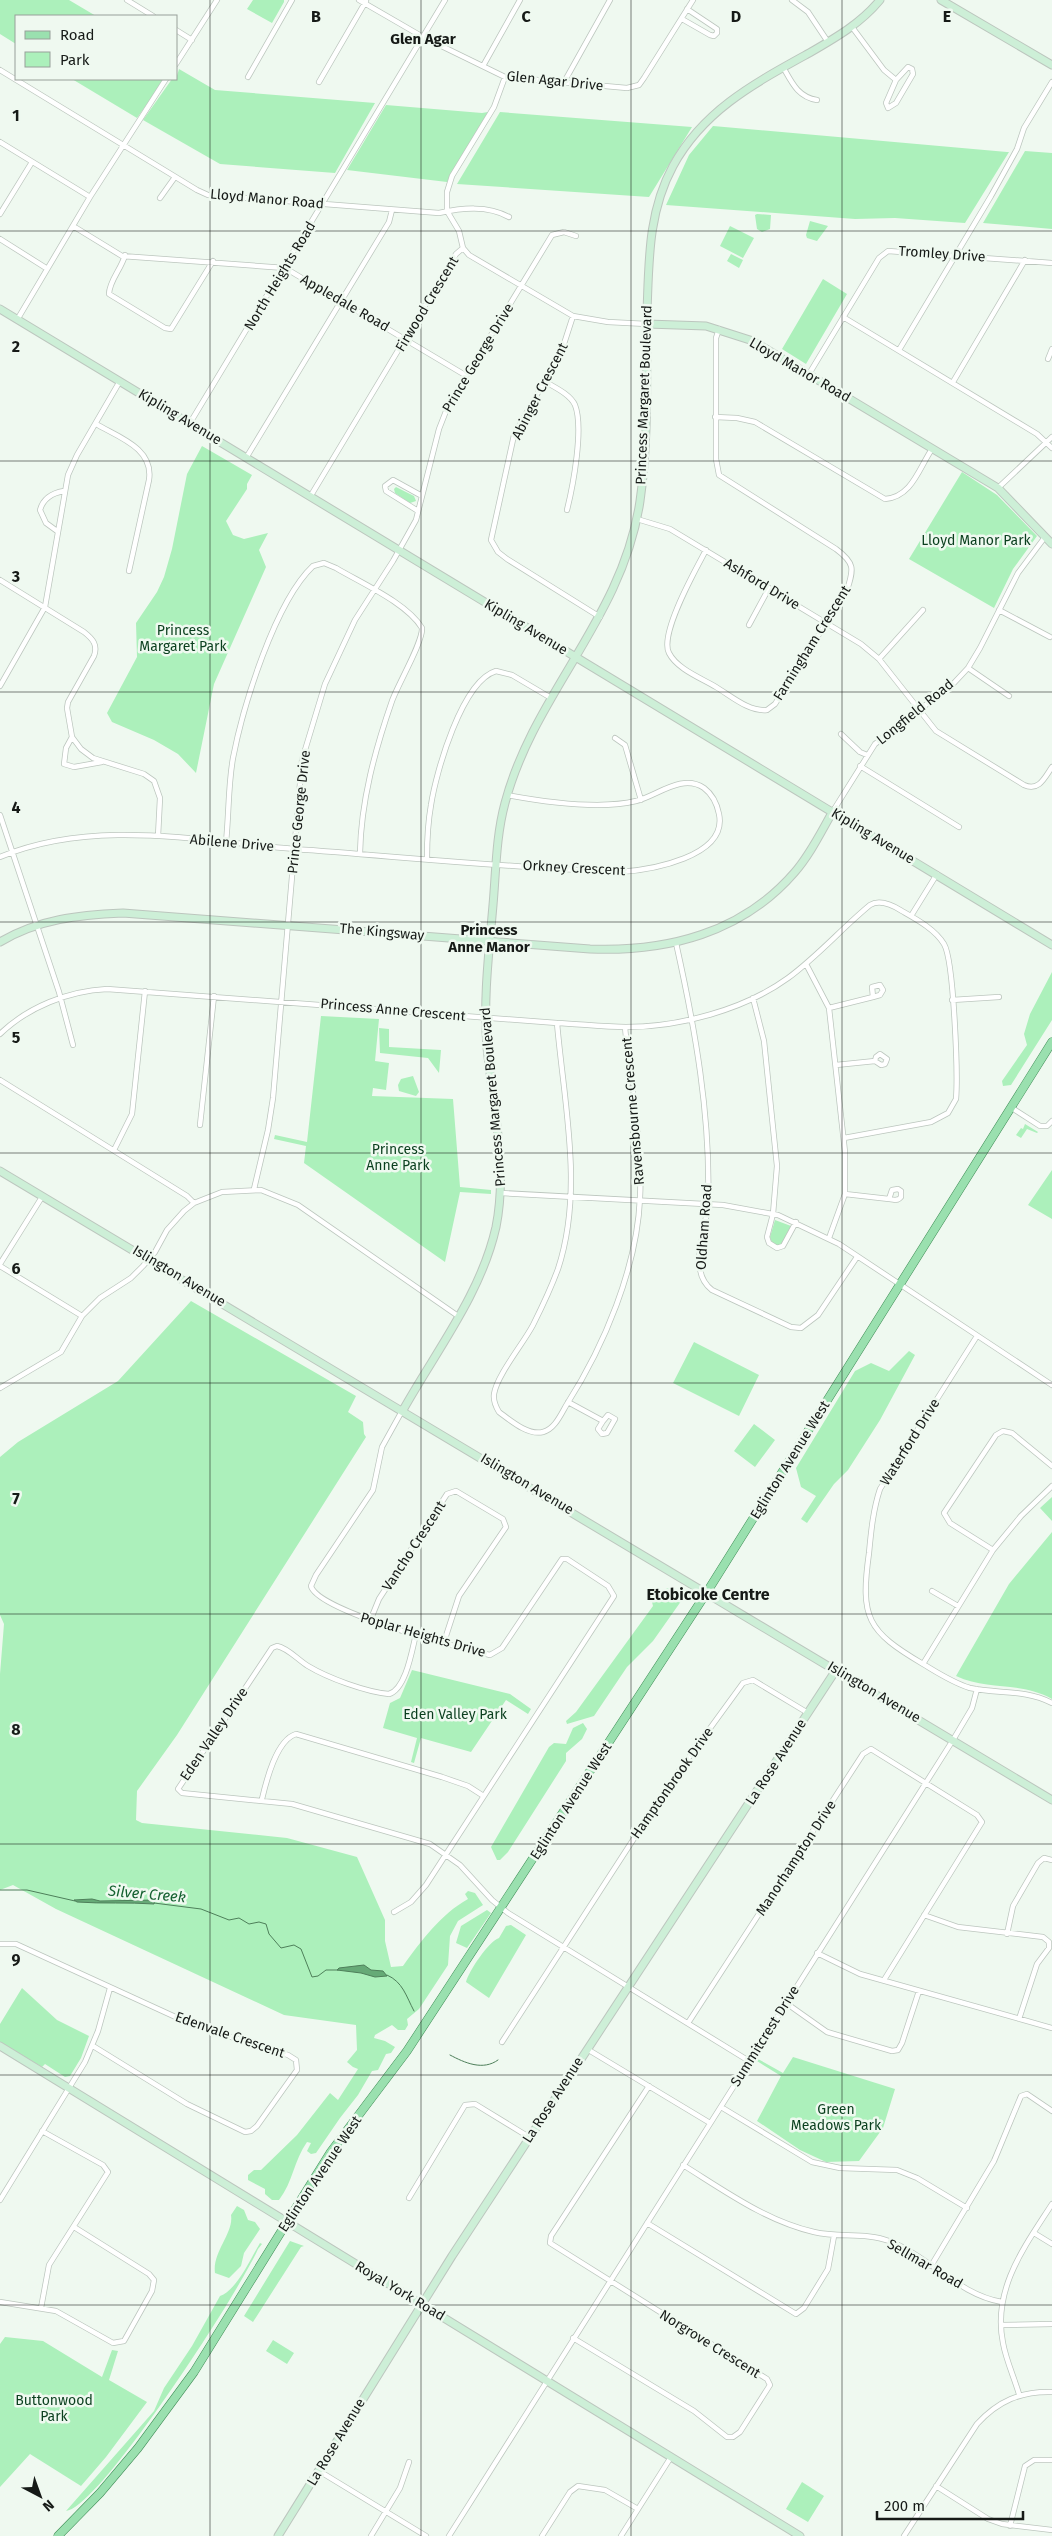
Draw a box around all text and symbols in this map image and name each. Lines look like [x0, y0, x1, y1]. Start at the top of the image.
text: B [311, 7, 321, 26]
text: C [521, 7, 531, 26]
text: D [731, 7, 741, 26]
text: E [943, 7, 951, 26]
legend [15, 15, 178, 80]
text: Road [60, 26, 95, 44]
district label: Glen Agar [390, 30, 457, 48]
text: Park [60, 51, 90, 69]
street label: Glen Agar Drive [506, 67, 604, 95]
text: 1 [12, 106, 20, 125]
street label: Lloyd Manor Road [209, 186, 325, 212]
street label: North Heights Road [241, 218, 319, 334]
street label: Tromley Drive [898, 242, 986, 266]
street label: Firwood Crescent [392, 252, 463, 355]
street label: Appledale Road [298, 271, 392, 335]
street label: Prince George Drive [439, 300, 517, 416]
street label: Princess Margaret Boulevard [632, 305, 656, 485]
street label: Lloyd Manor Road [746, 334, 854, 406]
text: 2 [12, 337, 20, 356]
street label: Abinger Crescent [508, 339, 572, 442]
street label: Kipling Avenue [135, 385, 225, 449]
park label: Lloyd Manor Park [921, 532, 1032, 549]
street label: Ashford Drive [721, 555, 803, 613]
text: 3 [11, 567, 20, 586]
street label: Farningham Crescent [770, 582, 855, 704]
street label: Kipling Avenue [481, 595, 571, 659]
park label: Princess Margaret Park [139, 622, 227, 655]
street label: Longfield Road [873, 676, 957, 748]
street label: Prince George Drive [284, 749, 314, 875]
text: 4 [11, 798, 21, 817]
street label: Kipling Avenue [828, 804, 918, 868]
street label: Abilene Drive [189, 831, 275, 855]
street label: Orkney Crescent [522, 857, 627, 879]
street label: The Kingsway [339, 920, 425, 944]
district label: Princess Anne Manor [447, 921, 531, 956]
street label: Princess Anne Crescent [320, 995, 467, 1025]
street label: Princess Margaret Boulevard [477, 1007, 509, 1187]
text: 5 [12, 1028, 21, 1047]
street label: Ravensbourne Crescent [618, 1035, 648, 1186]
park label: Princess Anne Park [366, 1141, 430, 1174]
street label: Oldham Road [693, 1184, 715, 1270]
street label: Islington Avenue [129, 1242, 229, 1310]
text: 6 [11, 1259, 21, 1278]
street label: Waterford Drive [876, 1395, 944, 1489]
street label: Eglinton Avenue West [747, 1397, 834, 1522]
street label: Islington Avenue [477, 1450, 577, 1518]
text: 7 [12, 1489, 20, 1508]
street label: Vancho Crescent [379, 1497, 450, 1594]
district label: Etobicoke Centre [646, 1585, 770, 1604]
street label: Poplar Heights Drive [358, 1609, 488, 1661]
street label: Islington Avenue [824, 1658, 924, 1726]
street label: Eden Valley Drive [176, 1684, 252, 1784]
park label: Eden Valley Park [403, 1706, 508, 1723]
street label: La Rose Avenue [742, 1716, 810, 1808]
text: 8 [11, 1720, 21, 1739]
street label: Hamptonbrook Drive [627, 1724, 717, 1842]
street label: Eglinton Avenue West [527, 1738, 616, 1863]
street label: Manorhampton Drive [752, 1797, 840, 1919]
water label: Silver Creek [106, 1882, 187, 1906]
text: 9 [12, 1950, 21, 1969]
street label: Summitcrest Drive [727, 1982, 803, 2090]
street label: Edenvale Crescent [173, 2008, 288, 2062]
street label: La Rose Avenue [519, 2054, 587, 2146]
park label: Green Meadows Park [791, 2101, 882, 2134]
street label: Eglinton Avenue West [275, 2112, 366, 2235]
street label: Sellmar Road [884, 2236, 966, 2292]
street label: Royal York Road [352, 2257, 448, 2325]
street label: Norgrove Crescent [656, 2306, 764, 2382]
park label: Buttonwood Park [15, 2392, 93, 2425]
street label: La Rose Avenue [303, 2395, 369, 2489]
north arrow [15, 2471, 65, 2521]
scale bar [877, 2488, 1023, 2520]
text: N [39, 2496, 57, 2515]
text: 200 m [884, 2497, 925, 2515]

